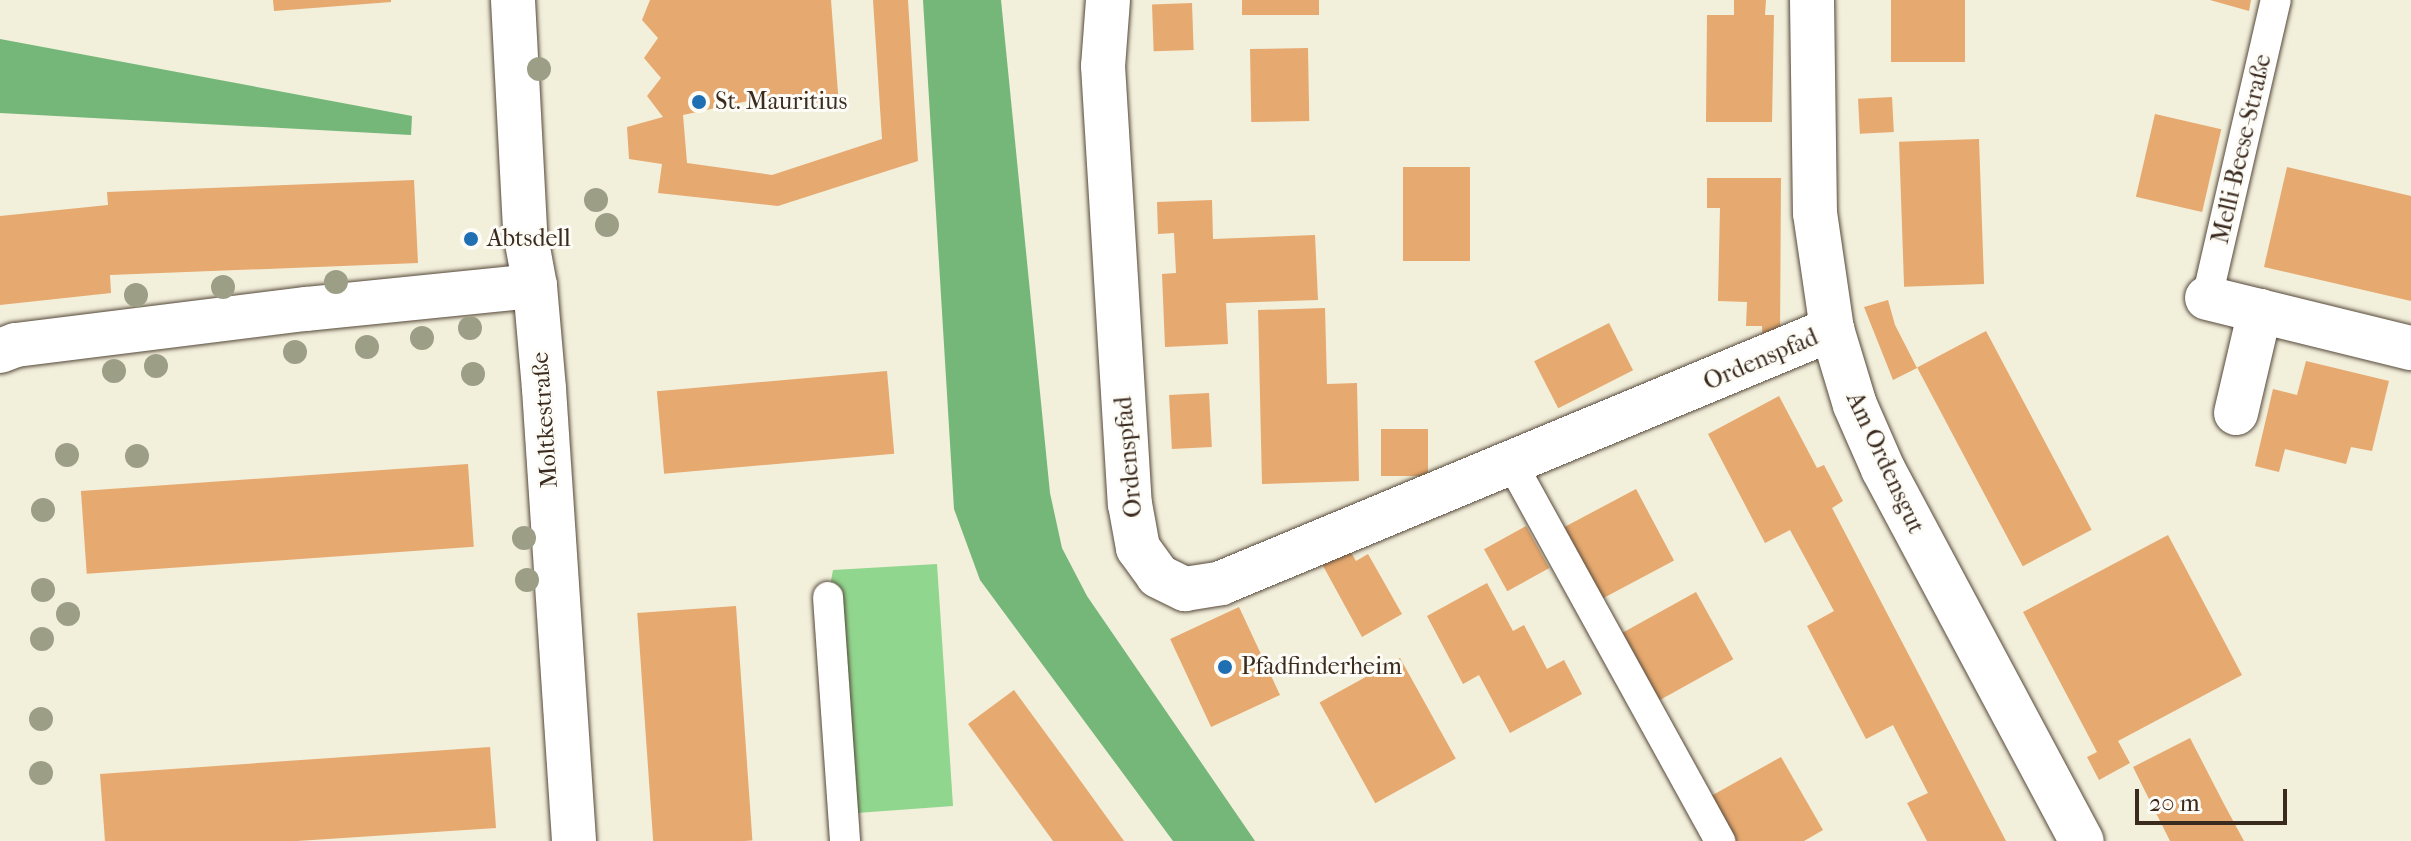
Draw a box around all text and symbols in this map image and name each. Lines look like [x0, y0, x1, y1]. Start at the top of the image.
street label: Melli-Beese-Straße [2206, 51, 2278, 247]
place label: St. Mauritius [715, 88, 847, 116]
marker: St. Mauritius [690, 93, 708, 111]
place label: Abtsdell [487, 225, 571, 253]
marker: Abtsdell [462, 230, 480, 248]
street label: Ordenspfad [1699, 323, 1823, 397]
street label: Moltkestraße [526, 351, 564, 489]
street label: Am Ordensgut [1840, 388, 1930, 538]
street label: Ordenspfad [1109, 395, 1149, 519]
place label: Pfadfinderheim [1241, 653, 1402, 681]
marker: Pfadfinderheim [1216, 658, 1234, 676]
scale bar [2139, 773, 2291, 823]
text: 20 m [2149, 789, 2200, 817]

